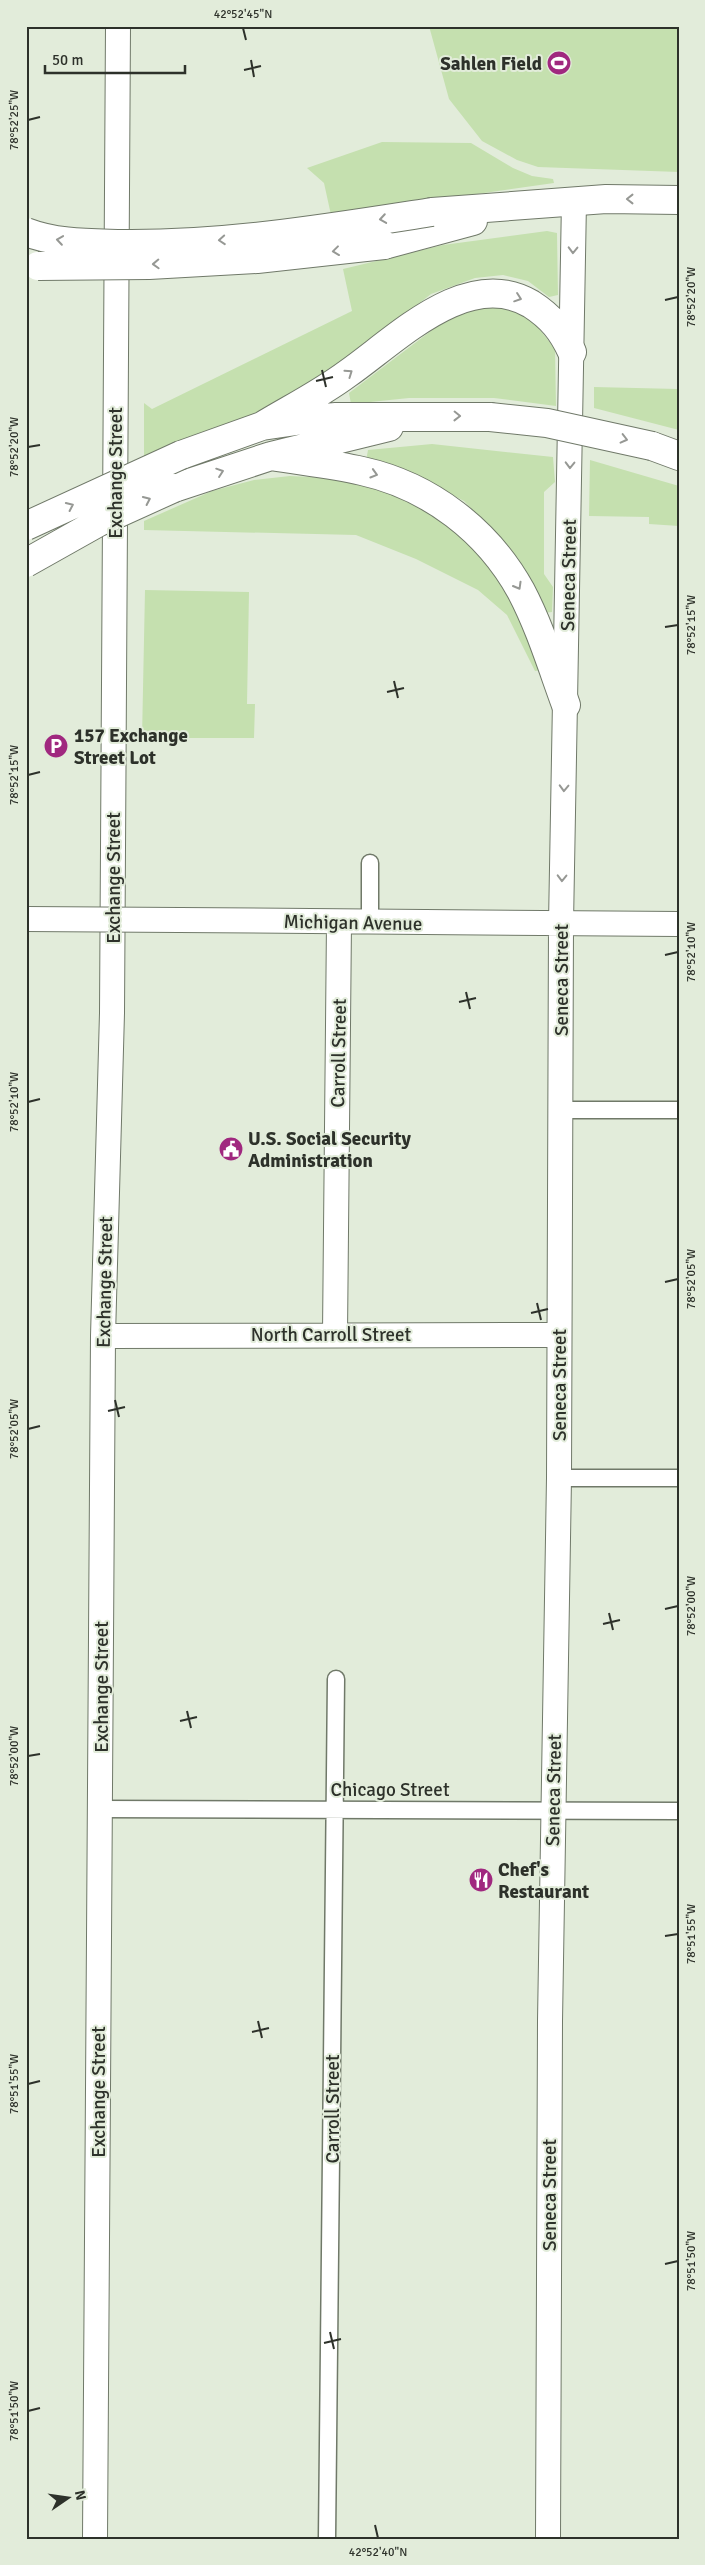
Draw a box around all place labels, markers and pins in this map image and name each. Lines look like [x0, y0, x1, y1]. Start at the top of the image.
sports icon: Sahlen Field [546, 50, 572, 76]
place label: Sahlen Field [440, 52, 542, 76]
place label: 157 Exchange Street Lot [74, 724, 188, 770]
parking icon: 157 Exchange Street Lot [43, 733, 69, 759]
place label: U.S. Social Security Administration [248, 1127, 411, 1173]
public building icon: U.S. Social Security Administration [218, 1136, 244, 1162]
place label: Chef's Restaurant [498, 1858, 589, 1904]
restaurant icon: Chef's Restaurant [468, 1867, 494, 1893]

